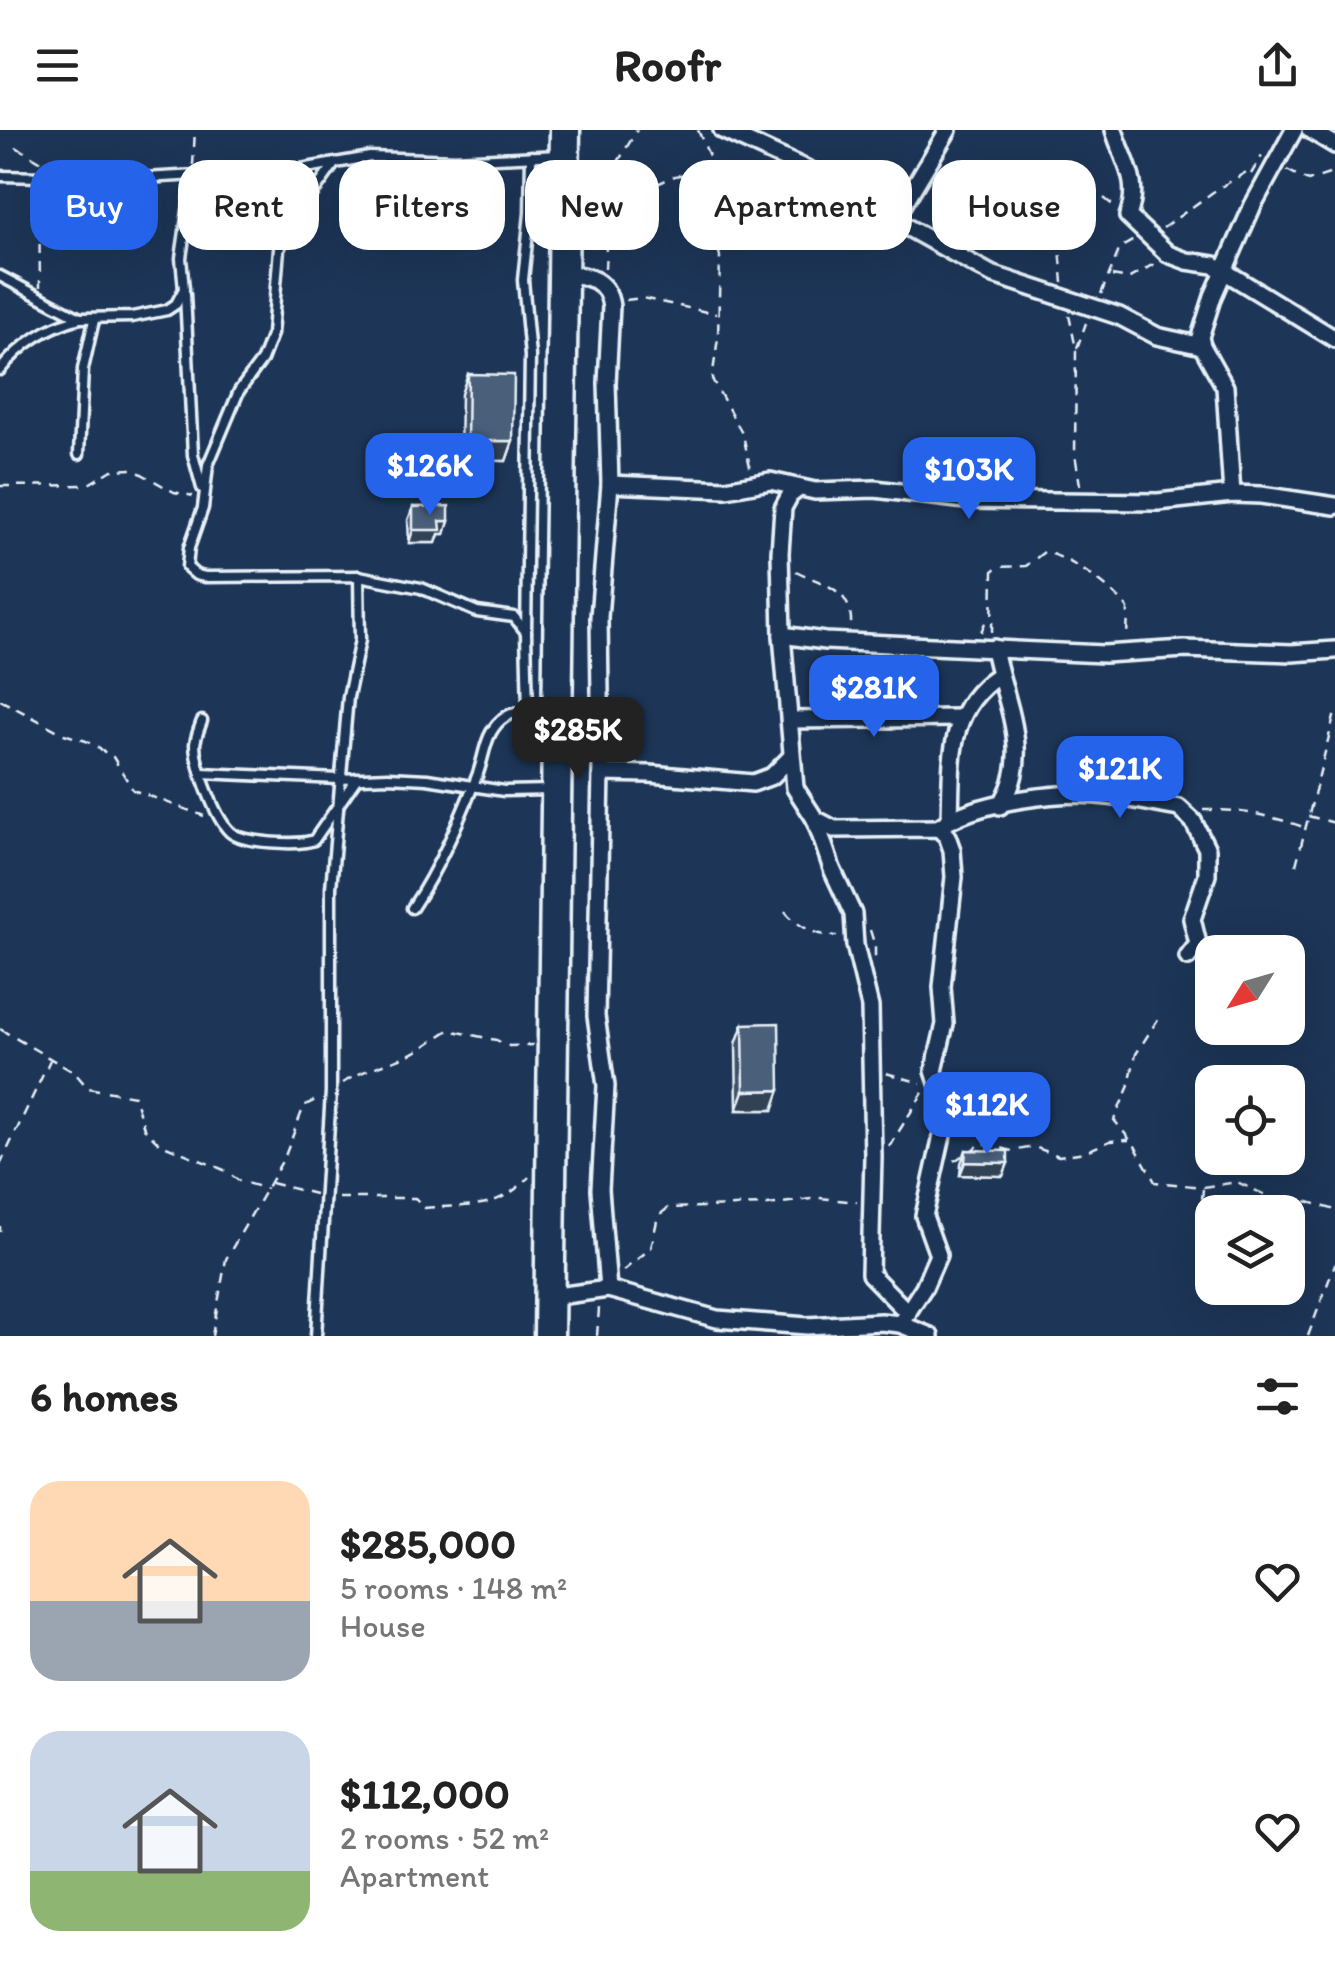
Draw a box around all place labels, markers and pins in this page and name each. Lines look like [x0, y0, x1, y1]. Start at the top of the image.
pin: $126K [360, 433, 500, 518]
pin: $103K [899, 437, 1039, 522]
pin: $281K [804, 655, 944, 740]
pin: $285K [508, 697, 648, 782]
pin: $121K [1050, 736, 1190, 821]
pin: $112K [917, 1072, 1057, 1157]

